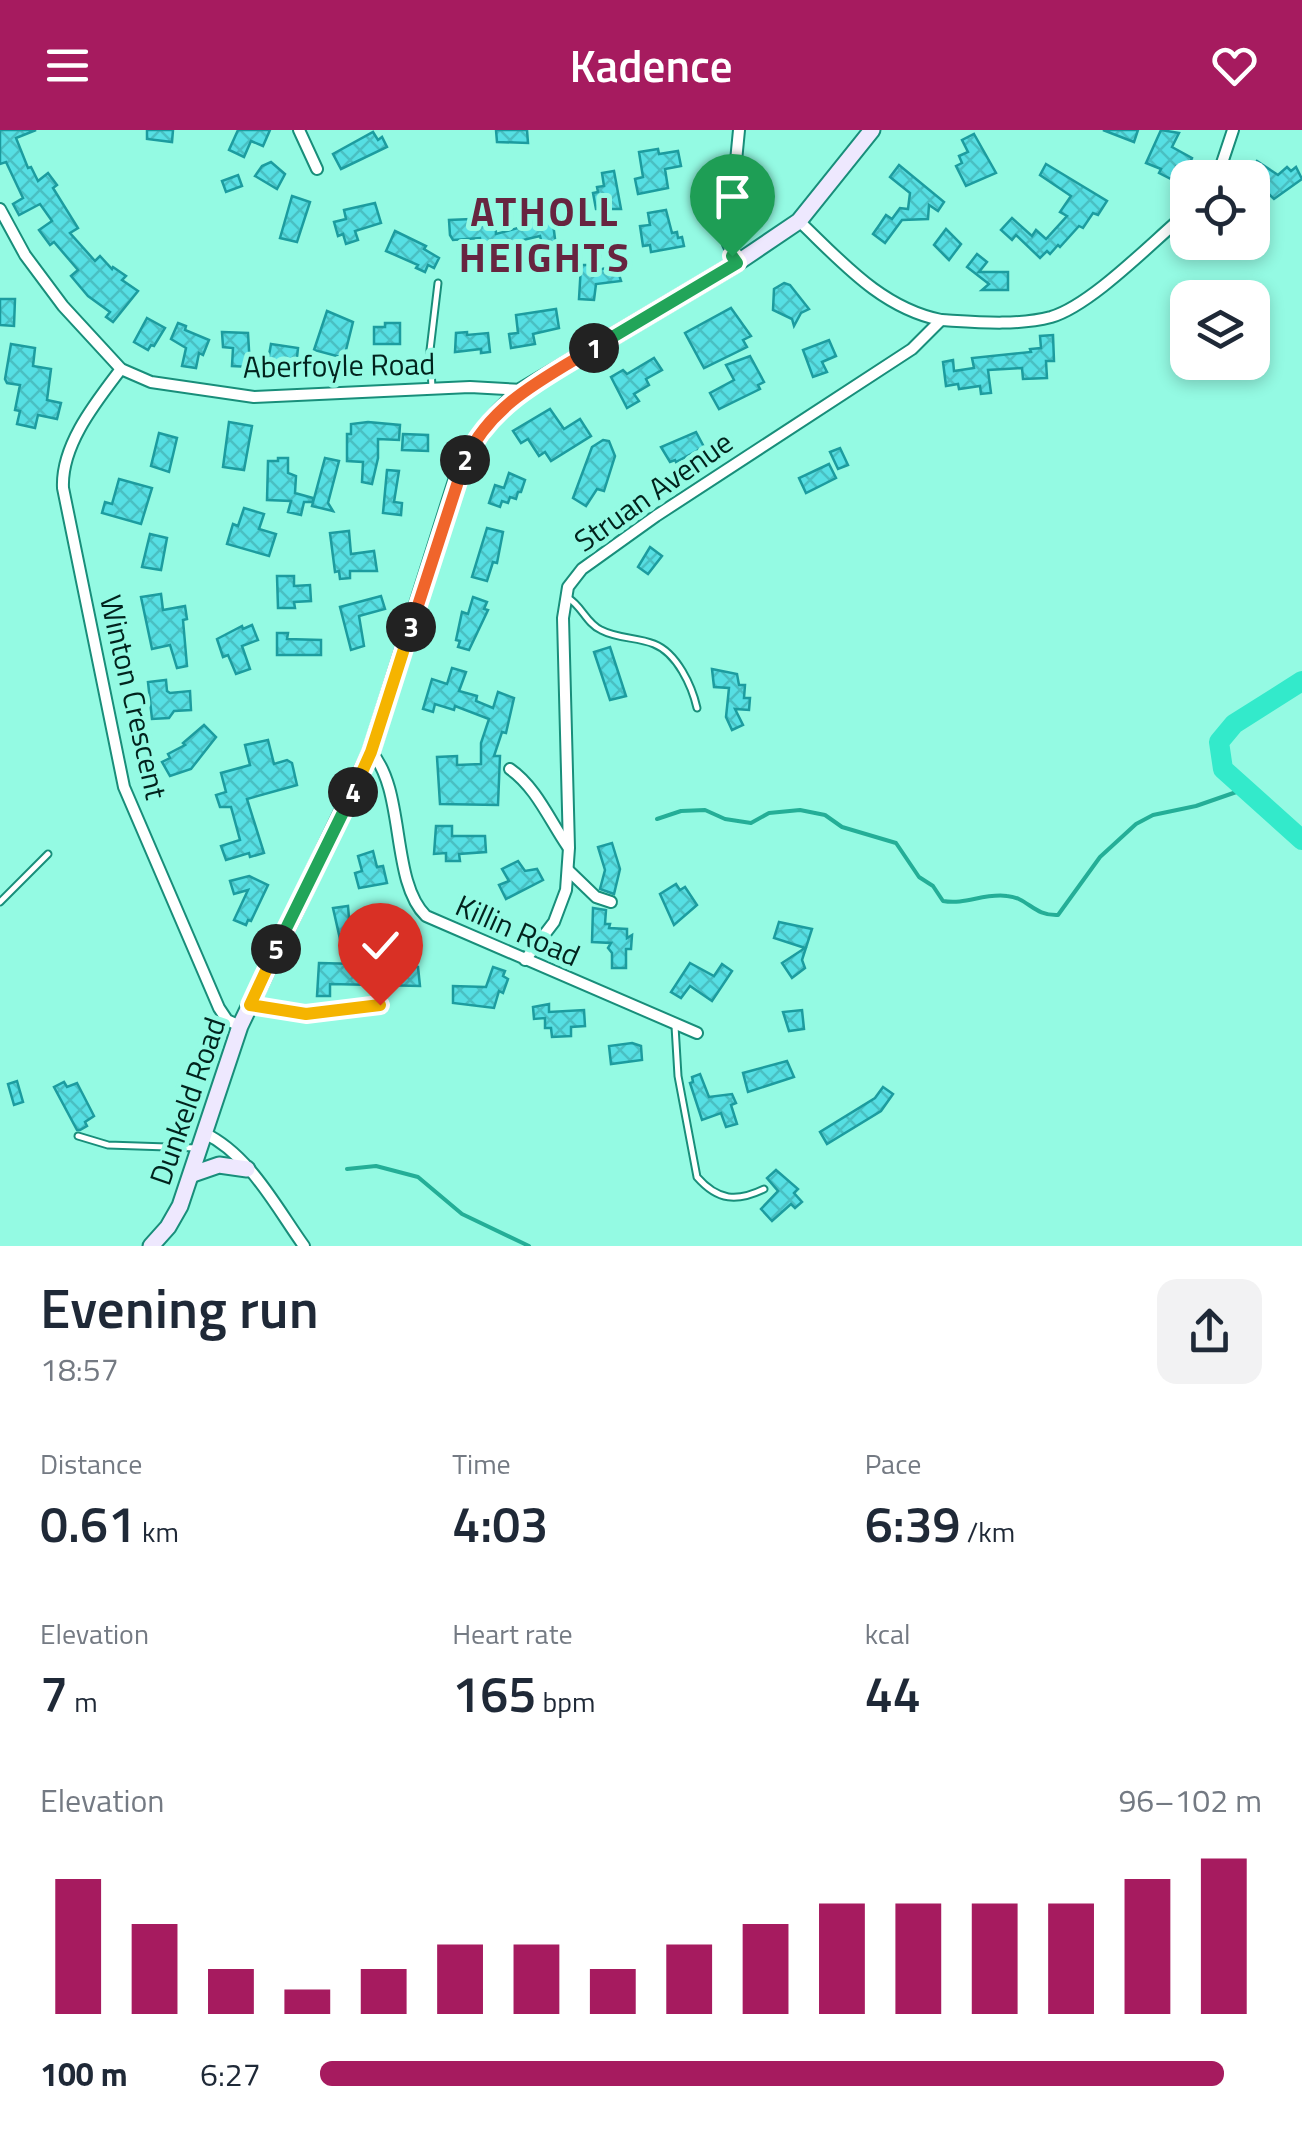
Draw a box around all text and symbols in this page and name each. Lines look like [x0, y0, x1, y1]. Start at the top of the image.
text: Kadence [569, 31, 733, 99]
icon: menu [40, 38, 95, 93]
icon: heart [1207, 38, 1262, 93]
pin [690, 154, 775, 257]
map controls [1170, 160, 1270, 380]
button: locate [1170, 160, 1270, 260]
icon: arrive [705, 169, 760, 224]
district label: ATHOLL HEIGHTS [459, 181, 631, 288]
button: layers [1170, 280, 1270, 380]
pin: 1 [569, 323, 619, 373]
text: 1 [586, 326, 602, 369]
street label: Aberfoyle Road [242, 340, 436, 390]
street label: Struan Avenue [564, 419, 742, 563]
pin: 2 [440, 435, 490, 485]
text: 2 [457, 438, 473, 481]
street label: Winton Crescent [88, 590, 180, 804]
pin: 3 [386, 602, 436, 652]
text: 3 [403, 605, 419, 648]
pin: 4 [328, 767, 378, 817]
text: 4 [345, 770, 361, 813]
street label: Killin Road [448, 882, 588, 978]
pin [338, 903, 423, 1006]
icon: check [353, 918, 408, 973]
pin: 5 [251, 924, 301, 974]
text: 5 [268, 927, 284, 970]
street label: Dunkeld Road [137, 1011, 237, 1191]
text: Evening run [40, 1266, 319, 1349]
button: share [1157, 1279, 1262, 1384]
text: 18:57 [40, 1345, 119, 1393]
text: Distance [40, 1442, 142, 1485]
text: Time [452, 1442, 511, 1485]
text: Pace [865, 1442, 921, 1485]
text: 0.61 [40, 1485, 136, 1561]
text: 4:03 [452, 1485, 548, 1561]
text: 6:39 [865, 1485, 961, 1561]
text: km [136, 1510, 179, 1553]
text: /km [961, 1510, 1015, 1553]
text: Elevation [40, 1612, 149, 1655]
text: Heart rate [452, 1612, 573, 1655]
text: kcal [865, 1612, 910, 1655]
text: 7 [40, 1655, 68, 1731]
text: 165 [452, 1655, 536, 1731]
text: 44 [865, 1655, 921, 1731]
text: m [68, 1680, 98, 1723]
text: bpm [536, 1680, 595, 1723]
text: Elevation [40, 1776, 164, 1824]
text: 96–102 m [1118, 1776, 1262, 1824]
text: 100 m [40, 2050, 128, 2098]
text: 6:27 [200, 2050, 261, 2098]

